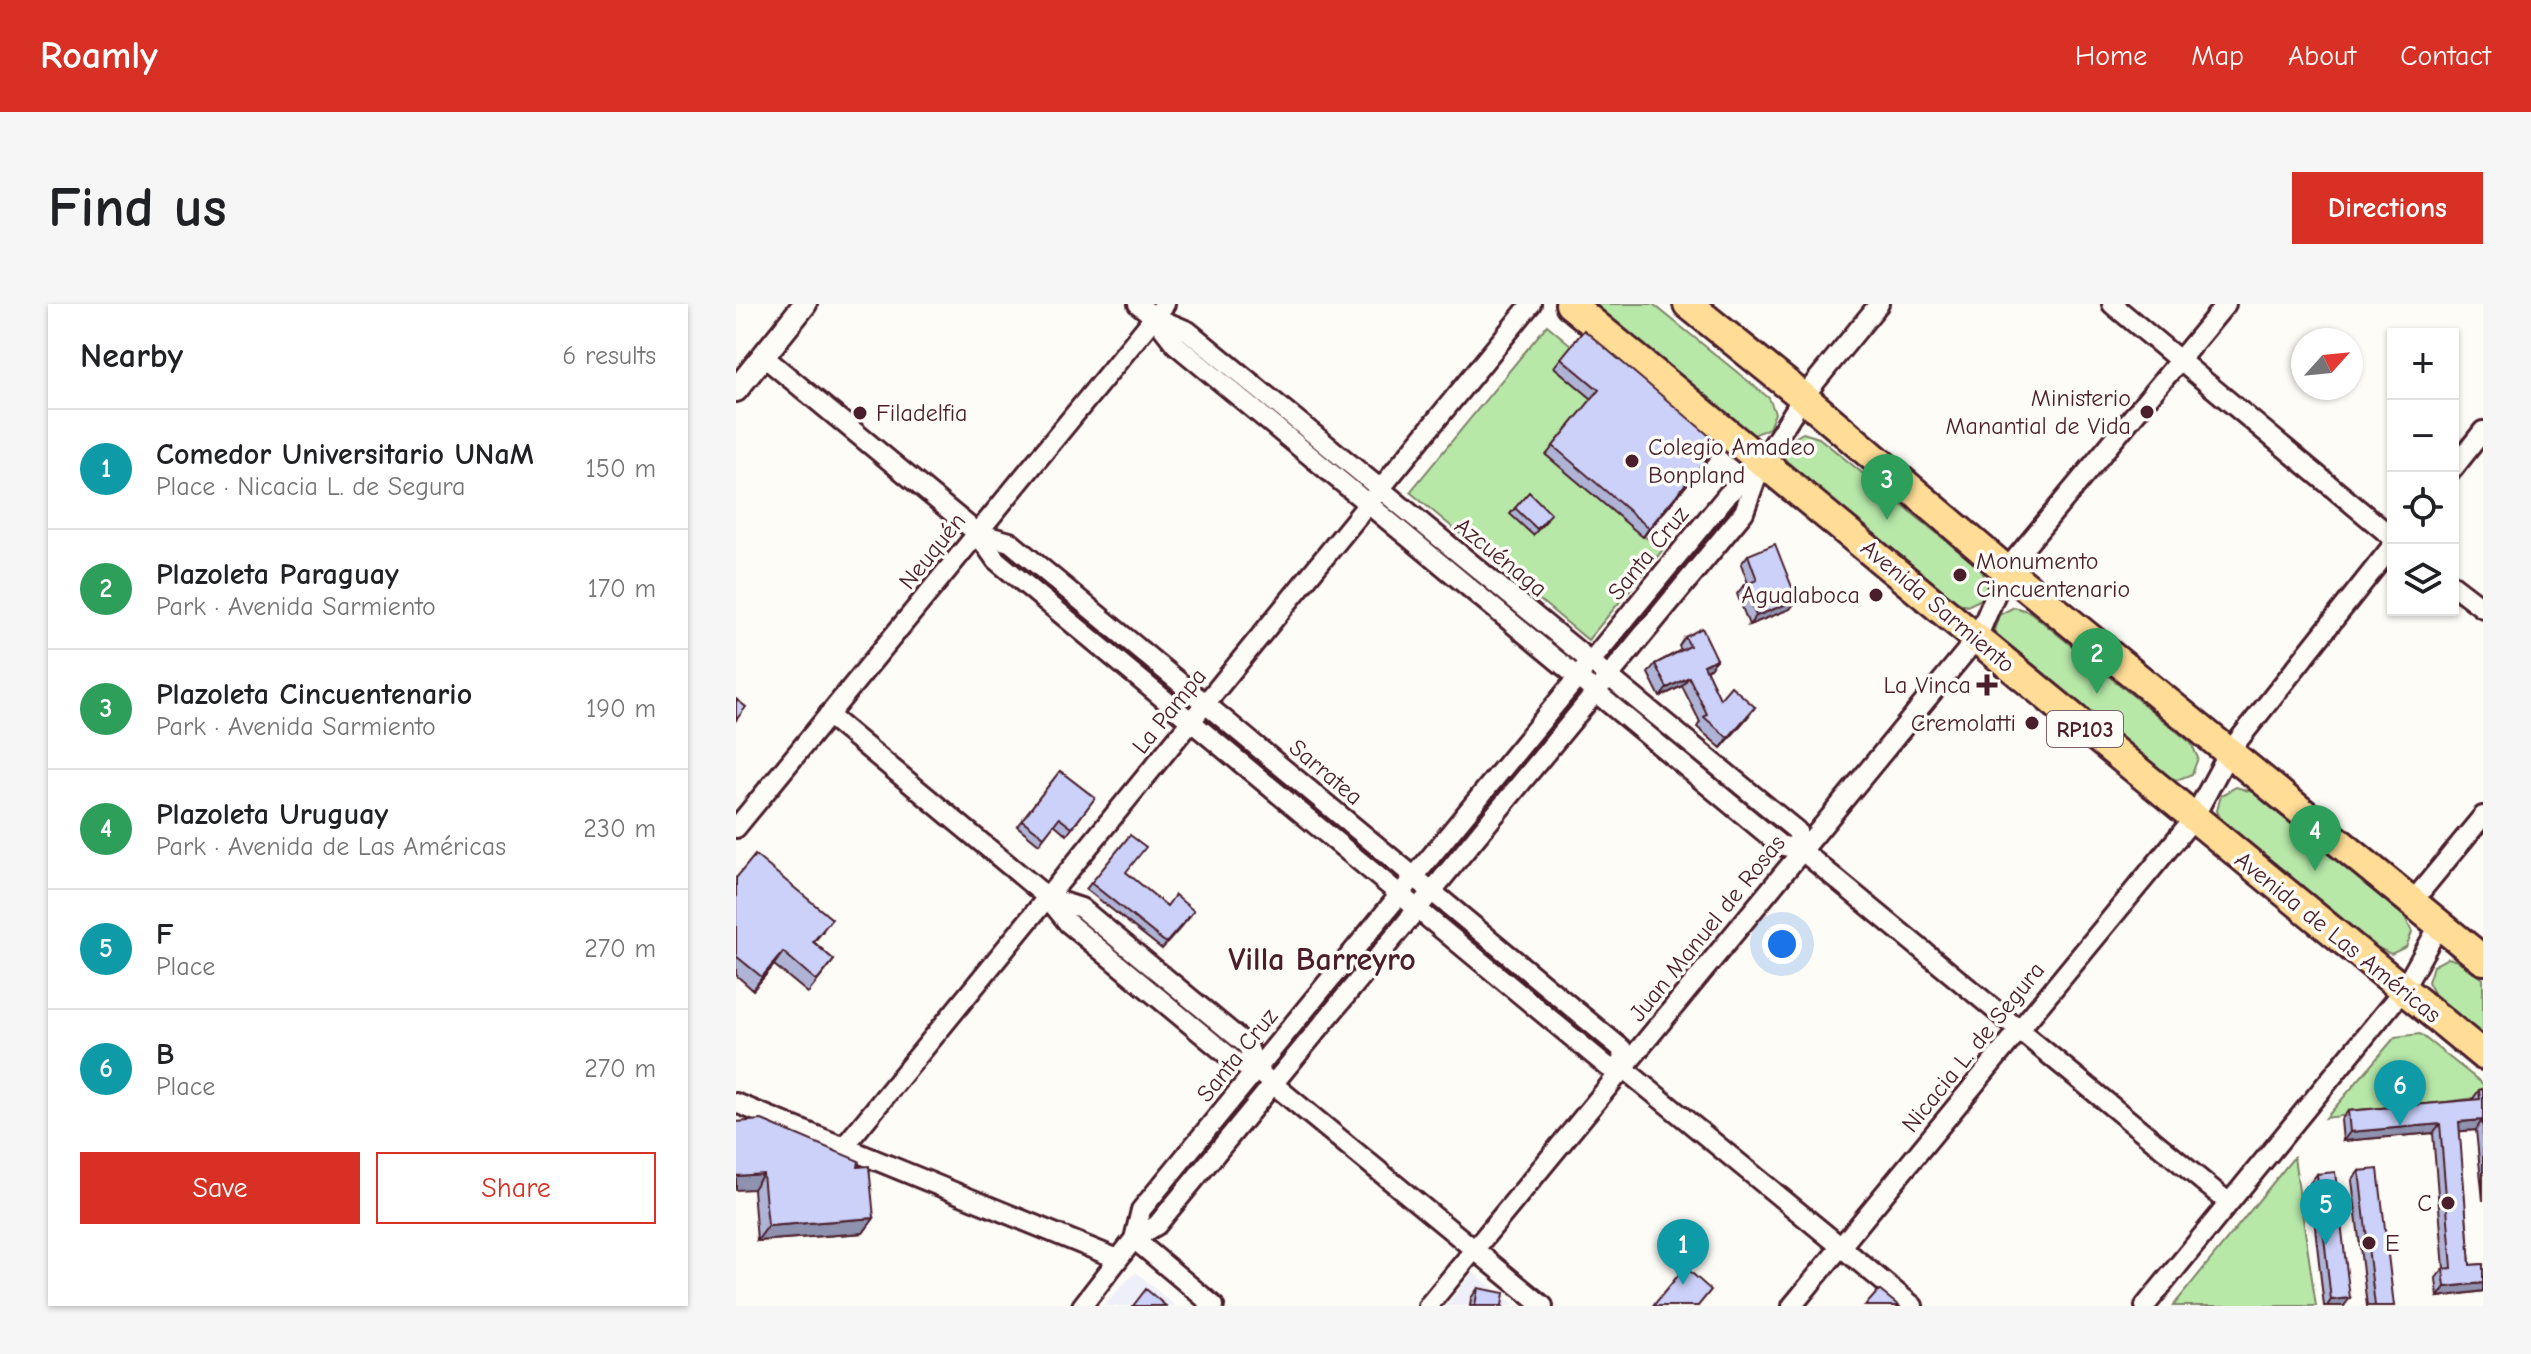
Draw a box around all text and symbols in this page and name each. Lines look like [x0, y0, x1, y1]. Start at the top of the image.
text: Roamly [40, 34, 158, 78]
text: Home [2075, 40, 2147, 72]
text: Map [2191, 40, 2244, 72]
text: About [2288, 40, 2356, 72]
text: Contact [2400, 40, 2491, 72]
button: Directions [2292, 172, 2483, 244]
text: Find us [48, 176, 227, 240]
north arrow [2291, 328, 2363, 400]
map controls [2387, 328, 2459, 616]
button: + [2387, 328, 2459, 400]
text: Nearby [80, 336, 183, 376]
text: 6 results [562, 341, 656, 371]
place label: Ministerio Manantial de Vida [1945, 384, 2131, 440]
place label: Filadelfia [876, 399, 967, 427]
button: − [2387, 400, 2459, 472]
marker: Ministerio Manantial de Vida [2138, 403, 2156, 421]
marker: Filadelfia [851, 404, 869, 422]
place label: Colegio Amadeo Bonpland [1648, 433, 1815, 489]
text: Comedor Universitario UNaM [156, 437, 534, 472]
marker: Colegio Amadeo Bonpland [1623, 452, 1641, 470]
text: 1 [101, 454, 111, 484]
text: 150 m [586, 454, 656, 484]
pin: 3 [1861, 454, 1913, 520]
text: Place · Nicacia L. de Segura [156, 472, 466, 502]
button: locate [2387, 472, 2459, 544]
street label: Santa Cruz [1602, 500, 1695, 605]
street label: Neuquén [893, 507, 971, 595]
street label: Azcuénaga [1449, 511, 1553, 603]
street label: Avenida Sarmiento [1855, 534, 2021, 678]
button: layers [2387, 544, 2459, 616]
place label: Monumento Cincuentenario [1976, 547, 2130, 603]
text: Plazoleta Paraguay [156, 557, 399, 592]
marker: Monumento Cincuentenario [1951, 566, 1969, 584]
text: 2 [100, 574, 112, 604]
text: 170 m [587, 574, 656, 604]
place label: Agualaboca [1742, 581, 1860, 609]
marker: Agualaboca [1867, 586, 1885, 604]
text: Park · Avenida Sarmiento [156, 592, 436, 622]
pin: 2 [2071, 628, 2123, 694]
street label: La Pampa [1126, 663, 1212, 759]
place label: La Vinca [1883, 671, 1971, 699]
marker: La Vinca [1978, 676, 1996, 694]
text: Plazoleta Cincuentenario [156, 677, 472, 712]
text: 3 [100, 694, 112, 724]
text: 190 m [586, 694, 656, 724]
place label: Cremolatti [1911, 709, 2016, 737]
road number: RP103 [2047, 711, 2123, 747]
text: Park · Avenida Sarmiento [156, 712, 436, 742]
marker: Cremolatti [2023, 714, 2041, 732]
street label: Sarratea [1284, 733, 1368, 811]
text: Plazoleta Uruguay [156, 797, 388, 832]
pin: 4 [2289, 805, 2341, 871]
text: 4 [100, 814, 112, 844]
text: 230 m [583, 814, 656, 844]
street label: Juan Manuel de Rosas [1623, 829, 1791, 1027]
text: Park · Avenida de Las Américas [156, 832, 506, 862]
street label: Avenida de Las Américas [2229, 845, 2447, 1029]
text: F [156, 917, 173, 952]
your location [1762, 924, 1802, 964]
text: 5 [99, 934, 113, 964]
text: 270 m [584, 934, 656, 964]
district label: Villa Barreyro [1228, 941, 1416, 978]
text: Place [156, 952, 215, 982]
street label: Nicacia L. de Segura [1896, 956, 2050, 1138]
street label: Santa Cruz [1191, 1002, 1284, 1107]
text: B [156, 1037, 174, 1072]
text: 6 [99, 1054, 113, 1084]
text: 270 m [584, 1054, 656, 1084]
pin: 6 [2374, 1060, 2426, 1126]
text: Place [156, 1072, 215, 1102]
button: Save [80, 1152, 360, 1224]
button: Share [376, 1152, 656, 1224]
pin: 5 [2300, 1179, 2352, 1245]
place label: C [2417, 1189, 2432, 1217]
marker: C [2439, 1194, 2457, 1212]
pin: 1 [1657, 1219, 1709, 1285]
place label: E [2385, 1229, 2399, 1257]
marker: E [2360, 1234, 2378, 1252]

